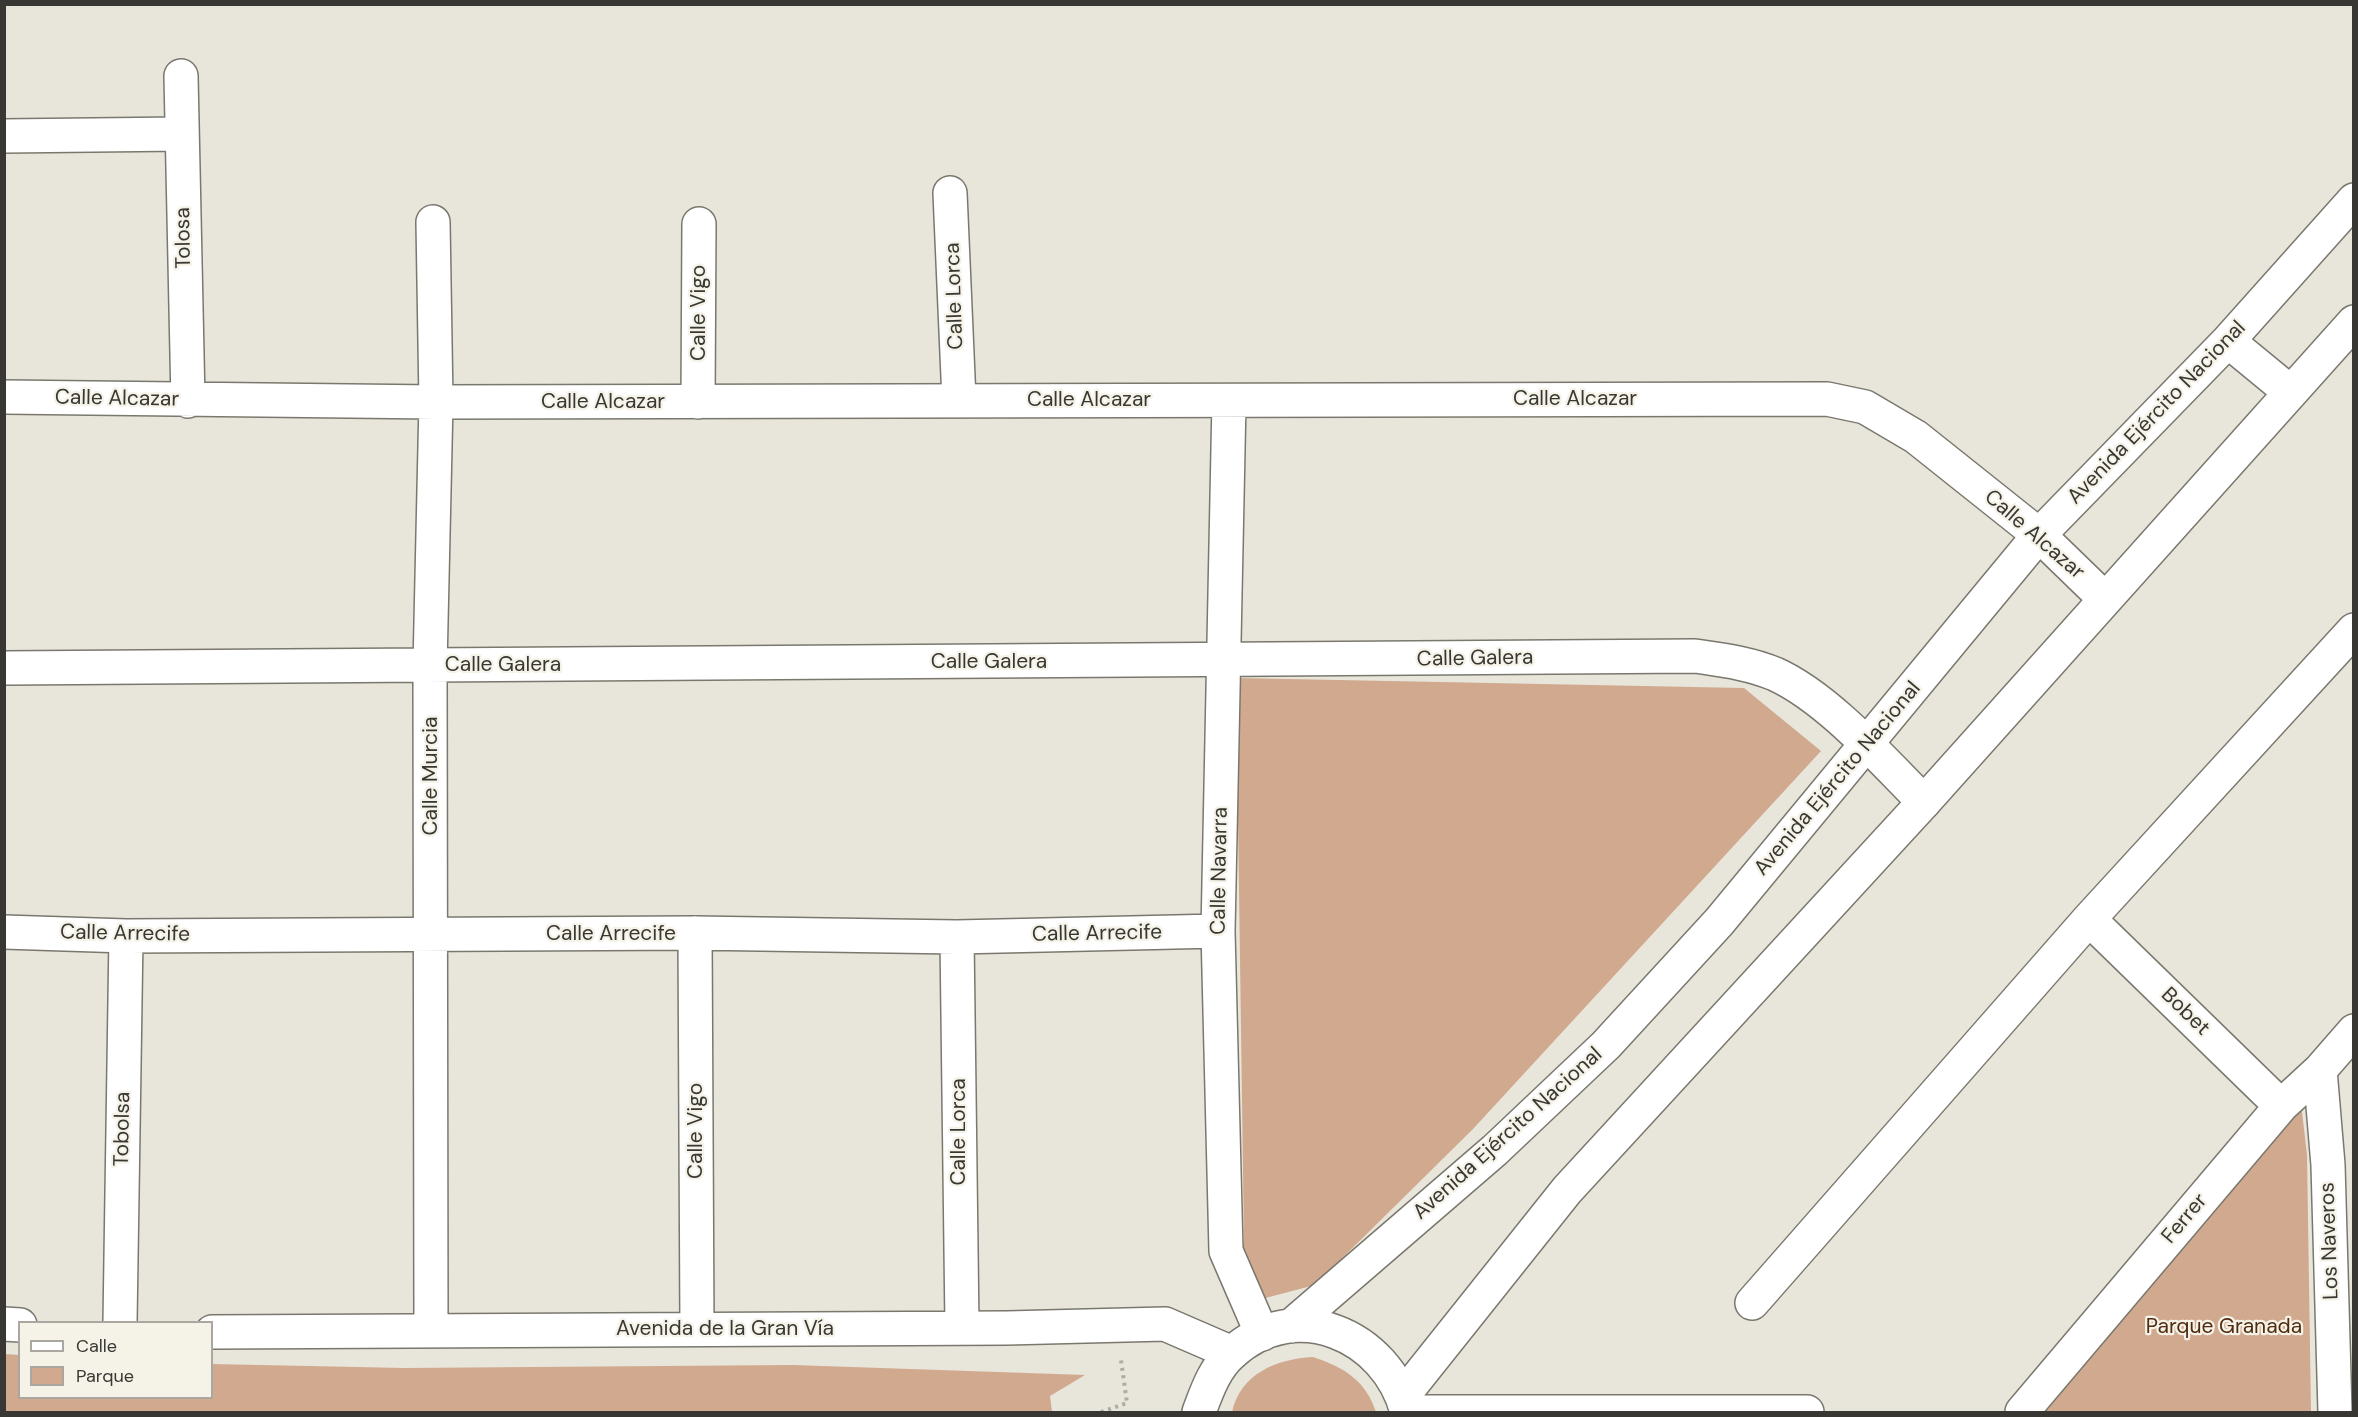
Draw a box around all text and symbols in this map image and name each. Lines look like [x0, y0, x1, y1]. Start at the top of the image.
street label: Tolosa [171, 207, 197, 269]
street label: Calle Lorca [941, 242, 969, 350]
street label: Calle Vigo [686, 265, 712, 361]
street label: Avenida Ejército Nacional [2063, 316, 2251, 510]
street label: Calle Alcazar [55, 385, 179, 413]
street label: Calle Alcazar [1513, 386, 1637, 412]
street label: Calle Alcazar [1027, 387, 1151, 413]
street label: Calle Alcazar [541, 389, 665, 415]
street label: Calle Alcazar [1979, 485, 2089, 585]
street label: Calle Galera [1417, 645, 1533, 673]
street label: Calle Galera [931, 649, 1047, 675]
street label: Calle Galera [445, 652, 561, 678]
street label: Avenida Ejército Nacional [1749, 677, 1927, 881]
street label: Calle Murcia [418, 717, 444, 835]
street label: Calle Navarra [1206, 807, 1234, 935]
street label: Calle Arrecife [60, 920, 190, 948]
street label: Calle Arrecife [1032, 920, 1162, 948]
street label: Calle Arrecife [546, 921, 676, 947]
street label: Bobet [2155, 983, 2215, 1041]
street label: Avenida Ejército Nacional [1408, 1042, 1608, 1226]
street label: Calle Lorca [946, 1078, 972, 1186]
street label: Calle Vigo [683, 1083, 709, 1179]
street label: Tobolsa [110, 1091, 136, 1167]
street label: Los Naveros [2315, 1182, 2345, 1300]
street label: Ferrer [2157, 1189, 2213, 1249]
park label: Parque Granada [2146, 1314, 2302, 1340]
street label: Avenida de la Gran Vía [616, 1316, 834, 1342]
legend [18, 1321, 213, 1399]
text: Calle [76, 1334, 117, 1358]
text: Parque [76, 1364, 134, 1388]

